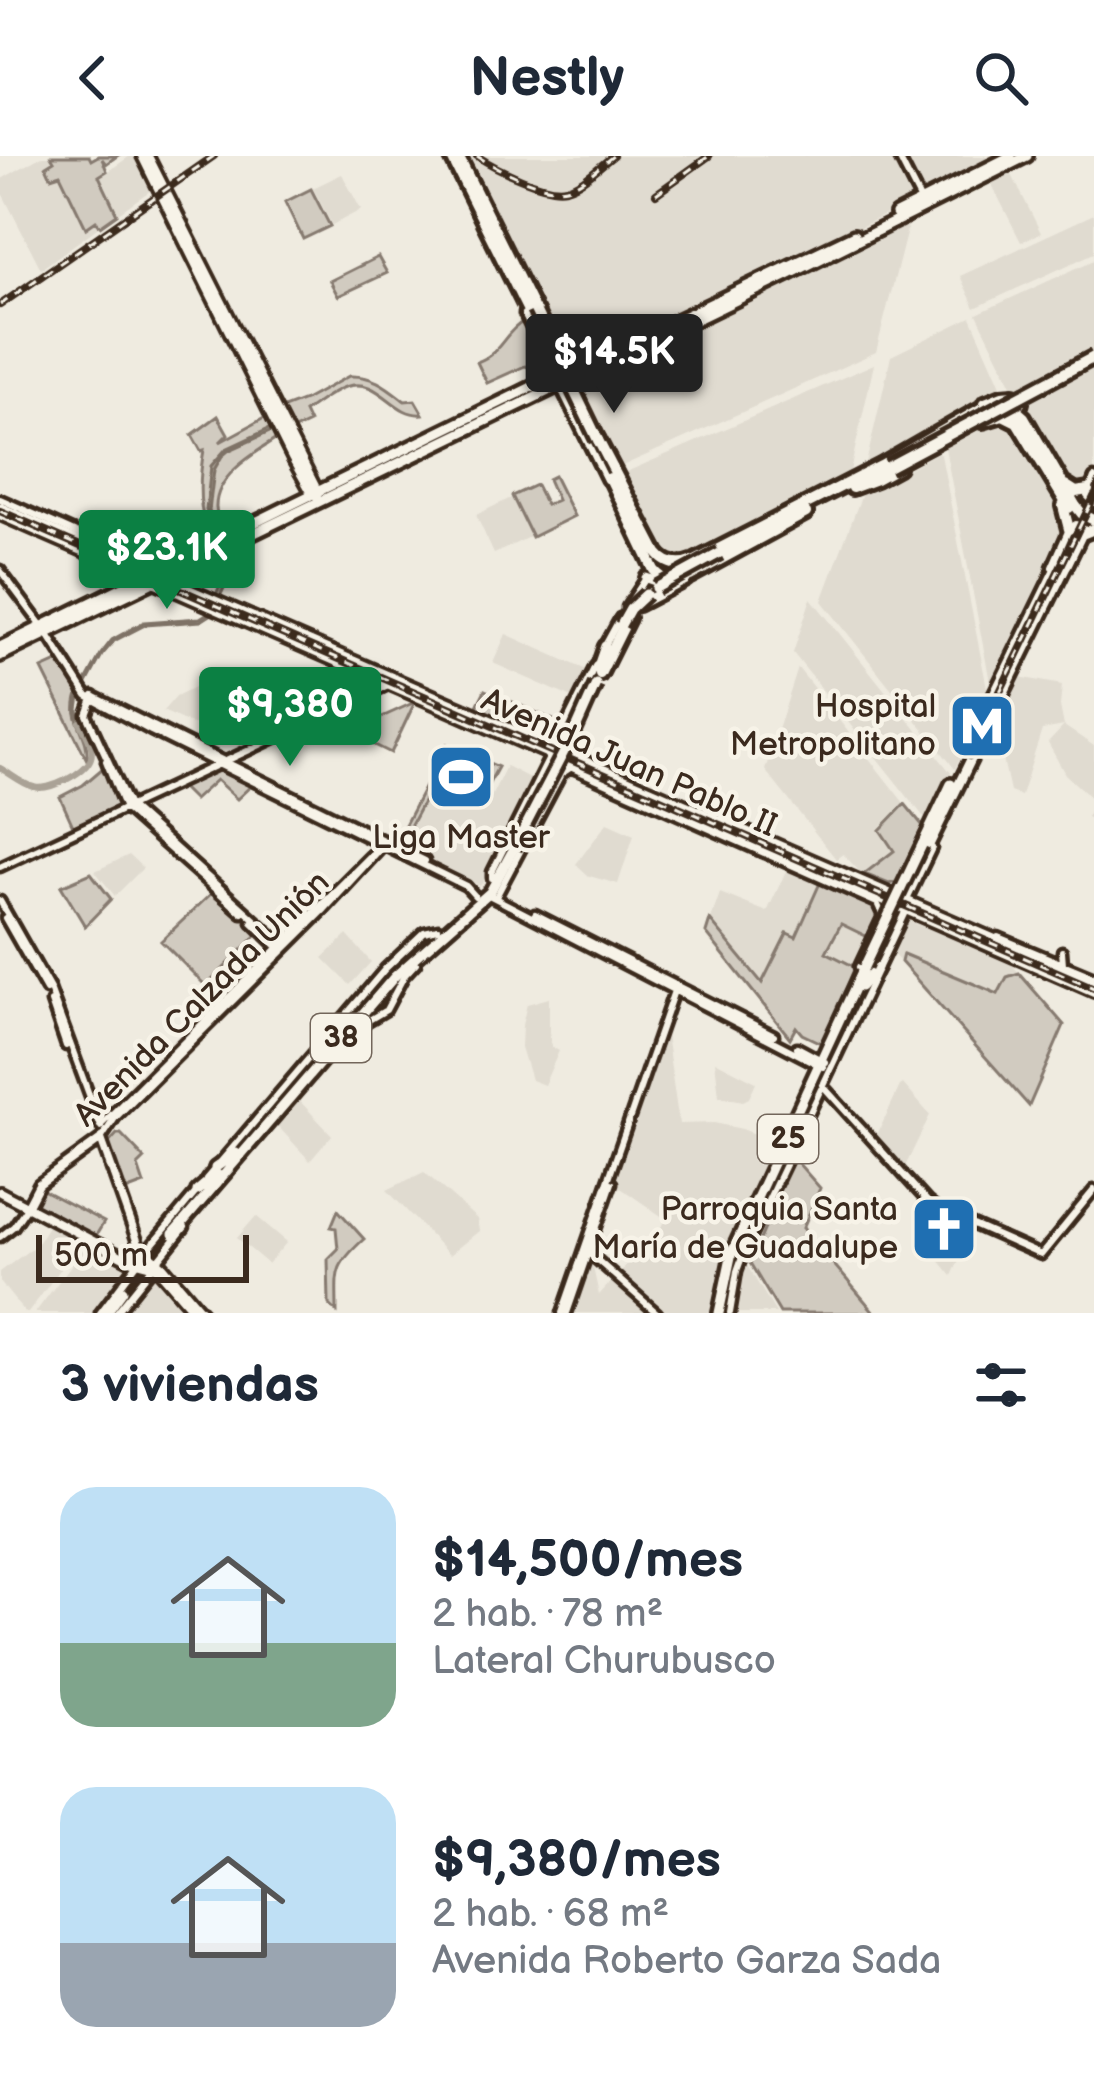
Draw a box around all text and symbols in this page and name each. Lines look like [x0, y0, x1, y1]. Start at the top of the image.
icon: back [60, 45, 126, 111]
icon: search [968, 45, 1034, 111]
text: Nestly [470, 46, 624, 111]
pin: $14.5K [516, 314, 712, 416]
text: $14.5K [553, 329, 675, 376]
pin: $23.1K [69, 510, 265, 612]
text: $23.1K [106, 525, 228, 572]
pin: $9,380 [192, 667, 388, 769]
street label: Avenida Juan Pablo II [475, 680, 783, 846]
text: $9,380 [226, 682, 354, 729]
place label: Hospital Metropolitano [730, 687, 936, 765]
metro station icon: Hospital Metropolitano [947, 691, 1017, 761]
sports icon: Liga Master [426, 742, 496, 812]
place label: Liga Master [372, 818, 551, 858]
street label: Avenida Calzada Unión [66, 863, 338, 1135]
road number: 38 [311, 1014, 371, 1062]
road number: 25 [758, 1115, 818, 1163]
place label: Parroquia Santa María de Guadalupe [592, 1190, 898, 1268]
church icon: Parroquia Santa María de Guadalupe [909, 1194, 979, 1264]
scale bar [36, 1229, 249, 1282]
text: 500 m [54, 1236, 148, 1276]
icon: filters [968, 1352, 1034, 1418]
text: 3 viviendas [60, 1355, 319, 1416]
text: $14,500/mes [432, 1530, 743, 1591]
icon: home [156, 1535, 300, 1679]
text: 2 hab. · 78 m² [432, 1591, 663, 1638]
text: Lateral Churubusco [432, 1638, 776, 1685]
text: $9,380/mes [432, 1830, 721, 1891]
icon: home [156, 1835, 300, 1979]
text: 2 hab. · 68 m² [432, 1891, 669, 1938]
text: Avenida Roberto Garza Sada [432, 1938, 941, 1985]

